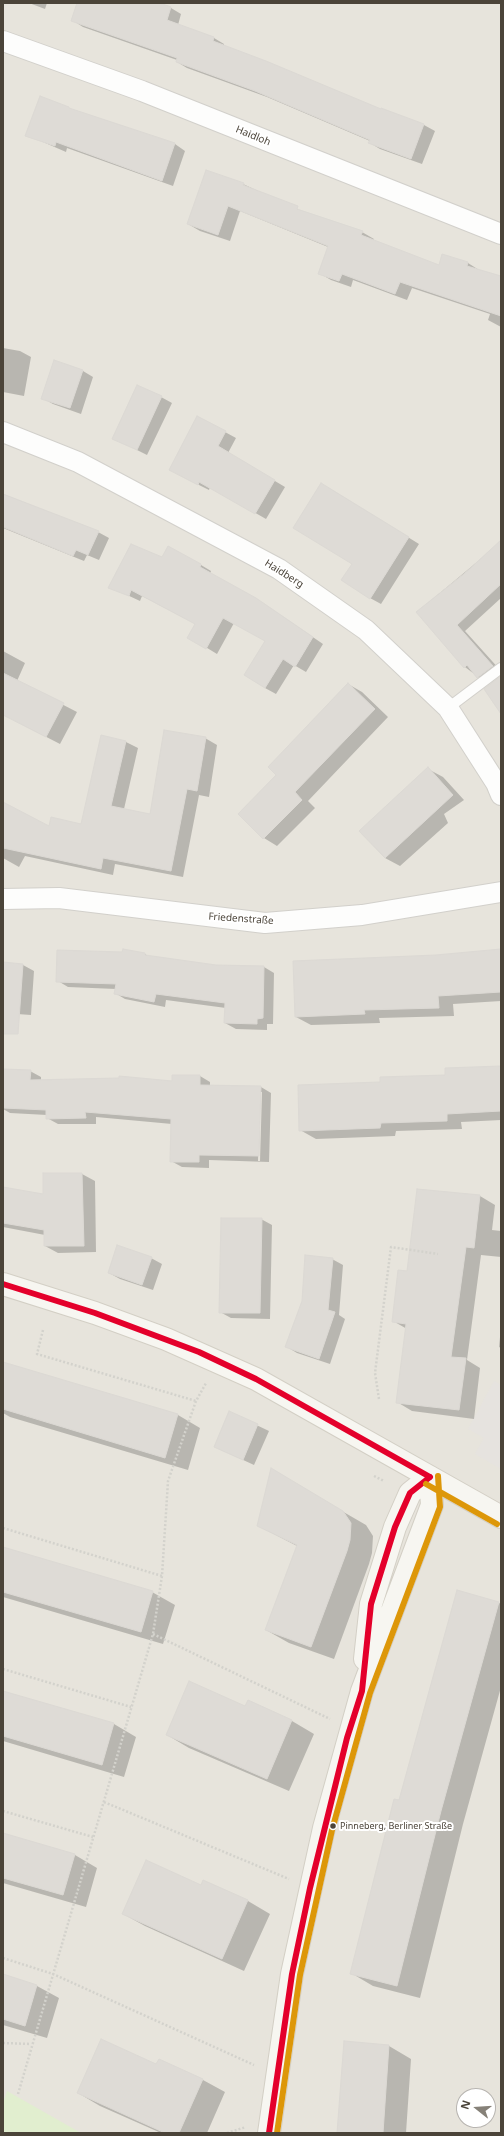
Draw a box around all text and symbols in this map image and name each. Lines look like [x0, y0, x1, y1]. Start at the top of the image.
street label: Haidloh [234, 124, 272, 148]
street label: Haidberg [262, 557, 306, 591]
street label: Friedenstraße [208, 911, 274, 927]
marker: Pinneberg, Berliner Straße [328, 1821, 338, 1831]
place label: Pinneberg, Berliner Straße [340, 1821, 452, 1831]
north arrow [456, 2088, 496, 2128]
text: N [457, 2098, 473, 2111]

